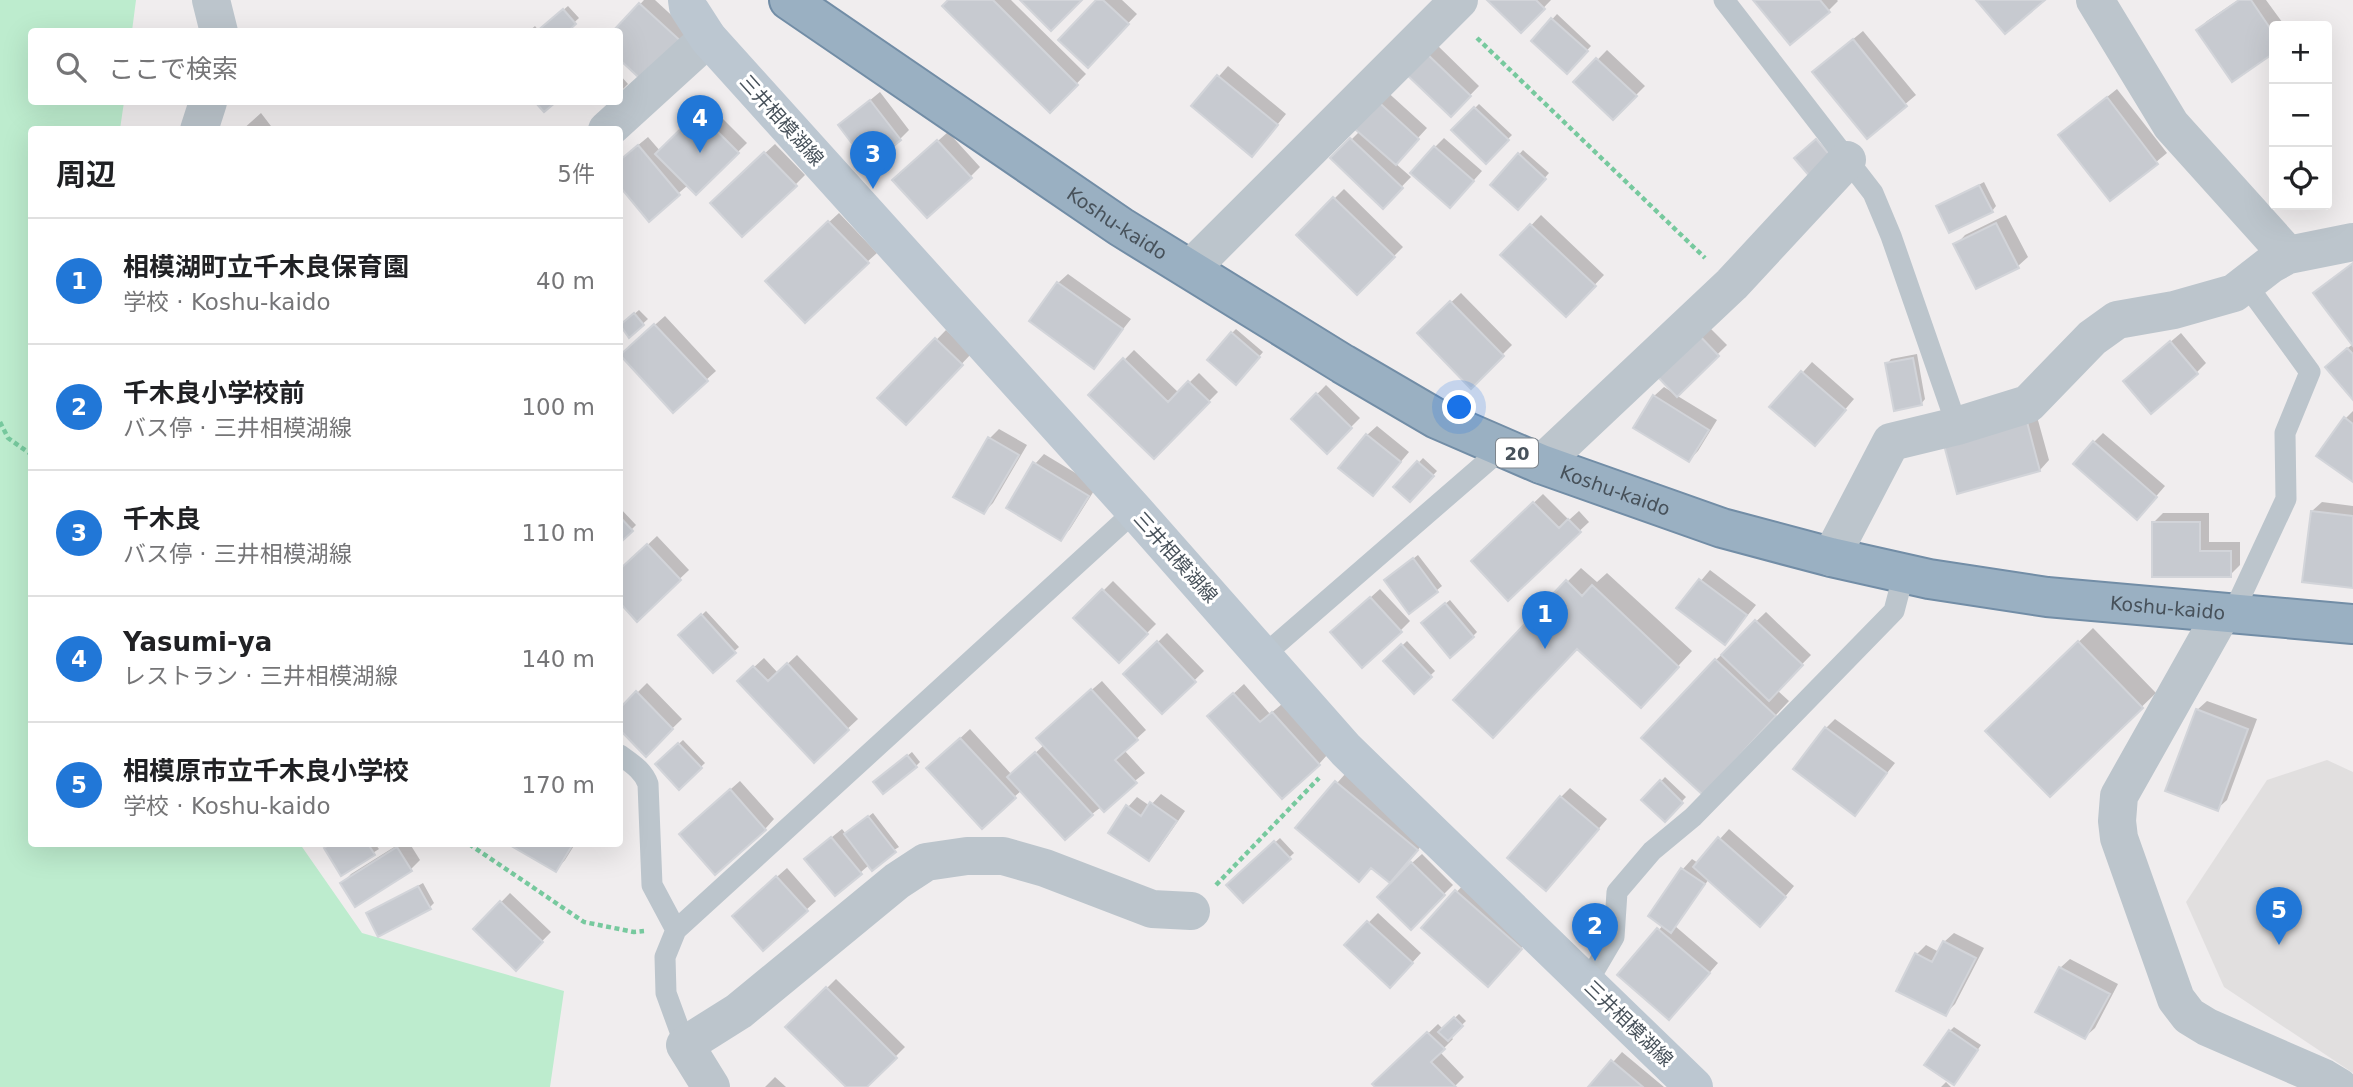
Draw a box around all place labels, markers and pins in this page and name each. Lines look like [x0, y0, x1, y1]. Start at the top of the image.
pin: 4 [677, 95, 723, 153]
pin: 3 [850, 131, 896, 189]
pin: 1 [1522, 591, 1568, 649]
pin: 5 [2256, 887, 2302, 945]
pin: 2 [1572, 903, 1618, 961]

